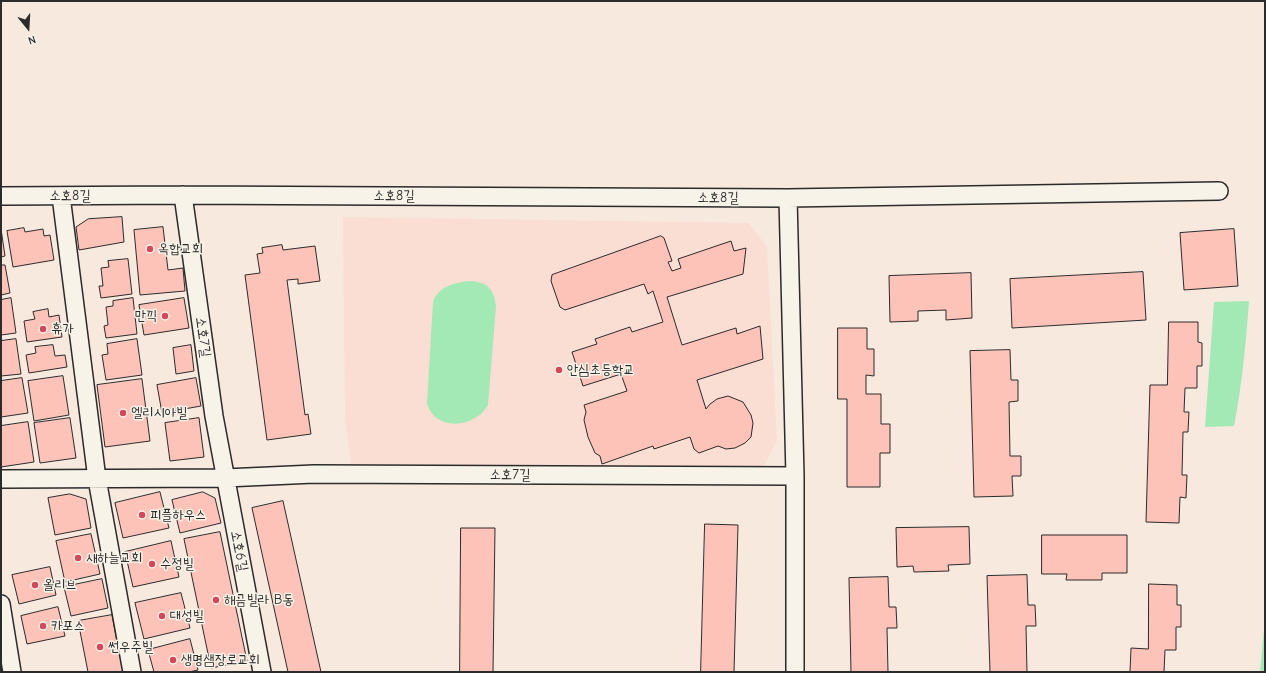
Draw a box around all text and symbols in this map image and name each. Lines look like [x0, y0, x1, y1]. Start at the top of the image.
north arrow [8, 8, 48, 48]
text: N [26, 33, 37, 47]
street label: 소호8길 [49, 188, 91, 204]
street label: 소호8길 [373, 188, 415, 204]
street label: 소호8길 [697, 190, 739, 206]
place label: 옥합교회 [158, 241, 203, 257]
marker: 옥합교회 [145, 244, 155, 254]
place label: 만끽 [134, 308, 157, 324]
marker: 만끽 [160, 311, 170, 321]
street label: 소호7길 [192, 316, 214, 358]
place label: 휴가 [51, 321, 74, 337]
marker: 휴가 [38, 324, 48, 334]
place label: 안심초등학교 [567, 362, 635, 378]
marker: 안심초등학교 [554, 365, 564, 375]
place label: 엘리시아빌 [131, 405, 187, 421]
marker: 엘리시아빌 [118, 408, 128, 418]
street label: 소호7길 [490, 467, 530, 483]
place label: 피플하우스 [150, 507, 206, 523]
marker: 피플하우스 [137, 510, 147, 520]
street label: 소호6길 [227, 529, 251, 573]
place label: 새하늘교회 [86, 550, 142, 566]
marker: 새하늘교회 [73, 553, 83, 563]
place label: 수정빌 [160, 556, 194, 572]
marker: 수정빌 [147, 559, 157, 569]
place label: 올리브 [43, 577, 77, 593]
marker: 올리브 [30, 580, 40, 590]
place label: 해금빌라 B동 [224, 592, 294, 608]
marker: 해금빌라 B동 [211, 595, 221, 605]
place label: 대성빌 [170, 608, 204, 624]
marker: 대성빌 [157, 611, 167, 621]
place label: 카포스 [51, 618, 85, 634]
marker: 카포스 [38, 621, 48, 631]
place label: 썬우주빌 [108, 639, 153, 655]
marker: 썬우주빌 [95, 642, 105, 652]
place label: 생명샘장로교회 [181, 652, 260, 668]
marker: 생명샘장로교회 [168, 655, 178, 665]

